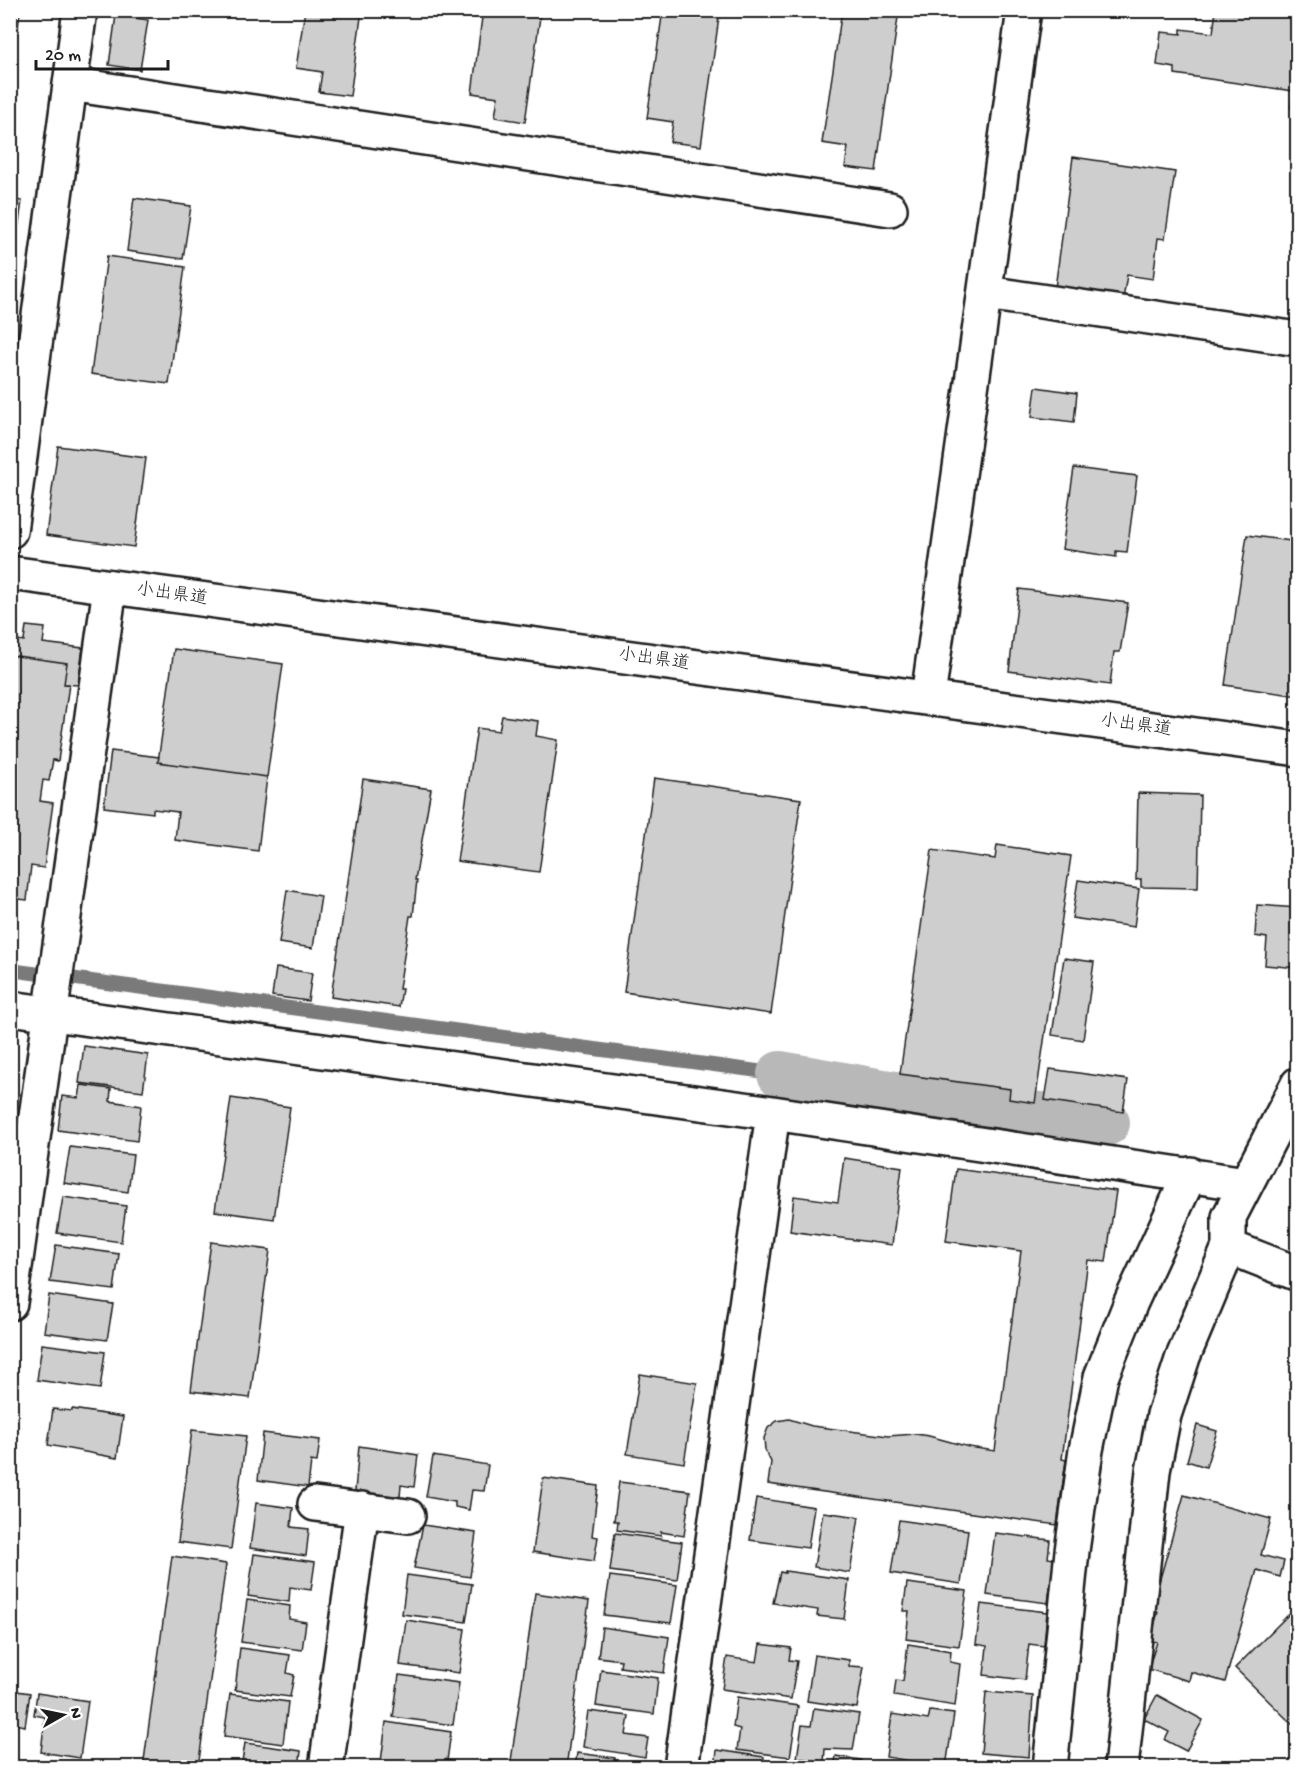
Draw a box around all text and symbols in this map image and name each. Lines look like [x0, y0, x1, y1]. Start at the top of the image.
scale bar [36, 33, 168, 71]
text: 20 m [45, 46, 81, 67]
street label: 小出県道 [135, 579, 209, 610]
street label: 小出県道 [617, 644, 691, 675]
street label: 小出県道 [1099, 710, 1173, 741]
north arrow [33, 1685, 93, 1745]
text: N [64, 1707, 85, 1720]

